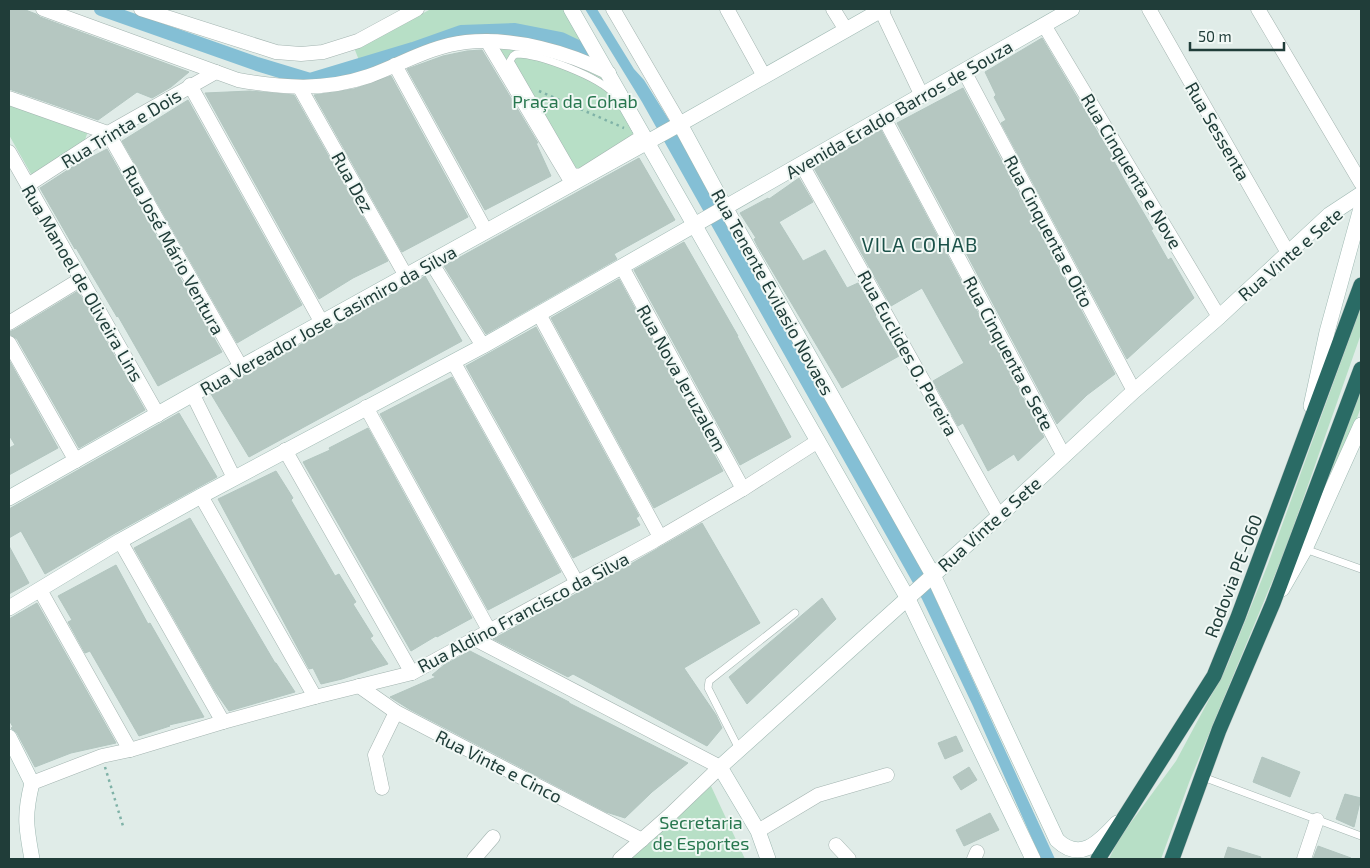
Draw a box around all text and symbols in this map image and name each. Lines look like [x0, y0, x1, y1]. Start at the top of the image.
scale bar [1190, 20, 1284, 52]
text: 50 m [1198, 27, 1232, 45]
street label: Avenida Eraldo Barros de Souza [782, 35, 1016, 183]
street label: Rua Sessenta [1181, 78, 1255, 184]
street label: Rua Trinta e Dois [57, 84, 185, 172]
street label: Rua Cinquenta e Nove [1077, 89, 1187, 253]
park label: Praça da Cohab [512, 90, 638, 113]
street label: Rua Dez [327, 148, 379, 216]
street label: Rua Cinquenta e Oito [1000, 151, 1098, 311]
street label: Rua José Mário Ventura [118, 162, 230, 338]
street label: Rua Manoel de Oliveira Lins [17, 180, 149, 386]
street label: Rua Tenente Evilasio Novaes [707, 185, 839, 399]
street label: Rua Vinte e Sete [1233, 203, 1347, 305]
district label: VILA COHAB [862, 232, 978, 256]
street label: Rua Vereador Jose Casimiro da Silva [196, 240, 460, 400]
street label: Rua Euclides O. Pereira [853, 266, 963, 440]
street label: Rua Cinquenta e Sete [959, 272, 1059, 434]
street label: Rua Nova Jeruzalem [633, 301, 731, 455]
street label: Rua Vinte e Sete [933, 472, 1045, 576]
street label: Rodovia PE-060 [1199, 511, 1267, 641]
street label: Rua Aldino Francisco da Silva [414, 547, 632, 677]
street label: Rua Vinte e Cinco [432, 725, 566, 807]
park label: Secretaria de Esportes [653, 811, 749, 854]

